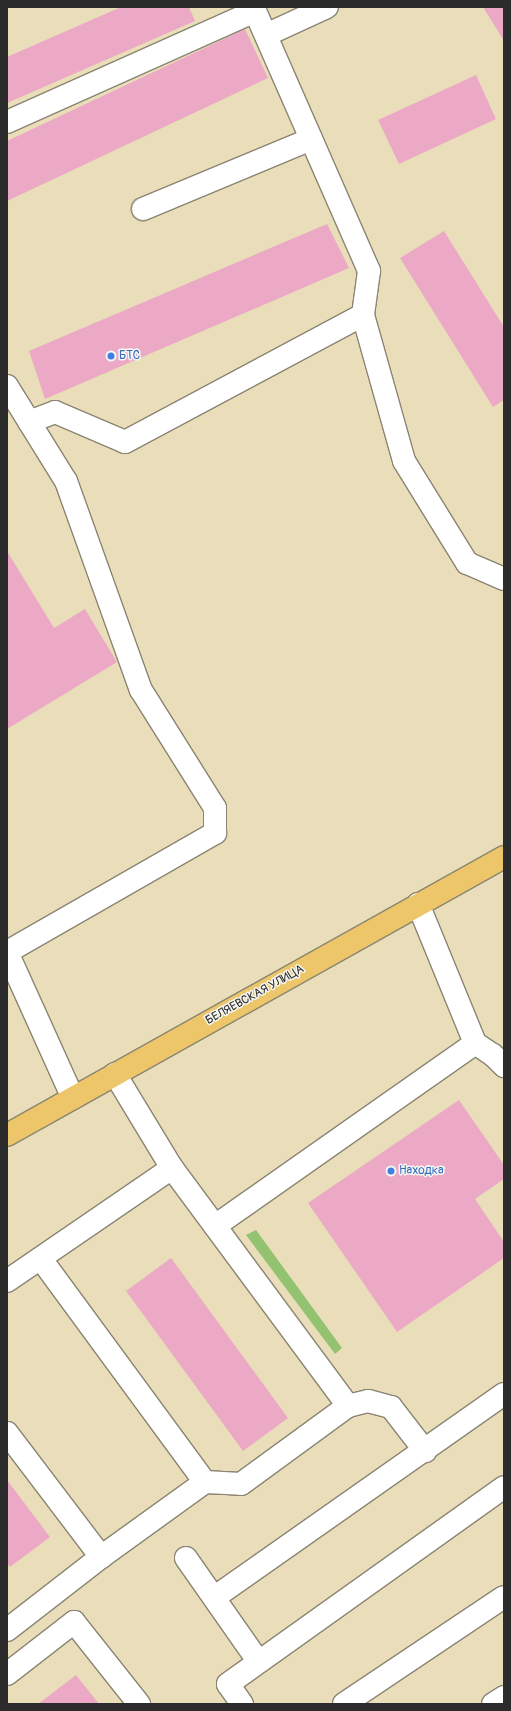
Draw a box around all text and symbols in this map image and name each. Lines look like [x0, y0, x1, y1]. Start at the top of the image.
place label: БТС [119, 349, 140, 363]
marker: БТС [106, 351, 116, 361]
street label: БЕЛЯЕВСКАЯ УЛИЦА [203, 962, 307, 1028]
place label: Находка [399, 1164, 444, 1178]
marker: Находка [386, 1166, 396, 1176]

